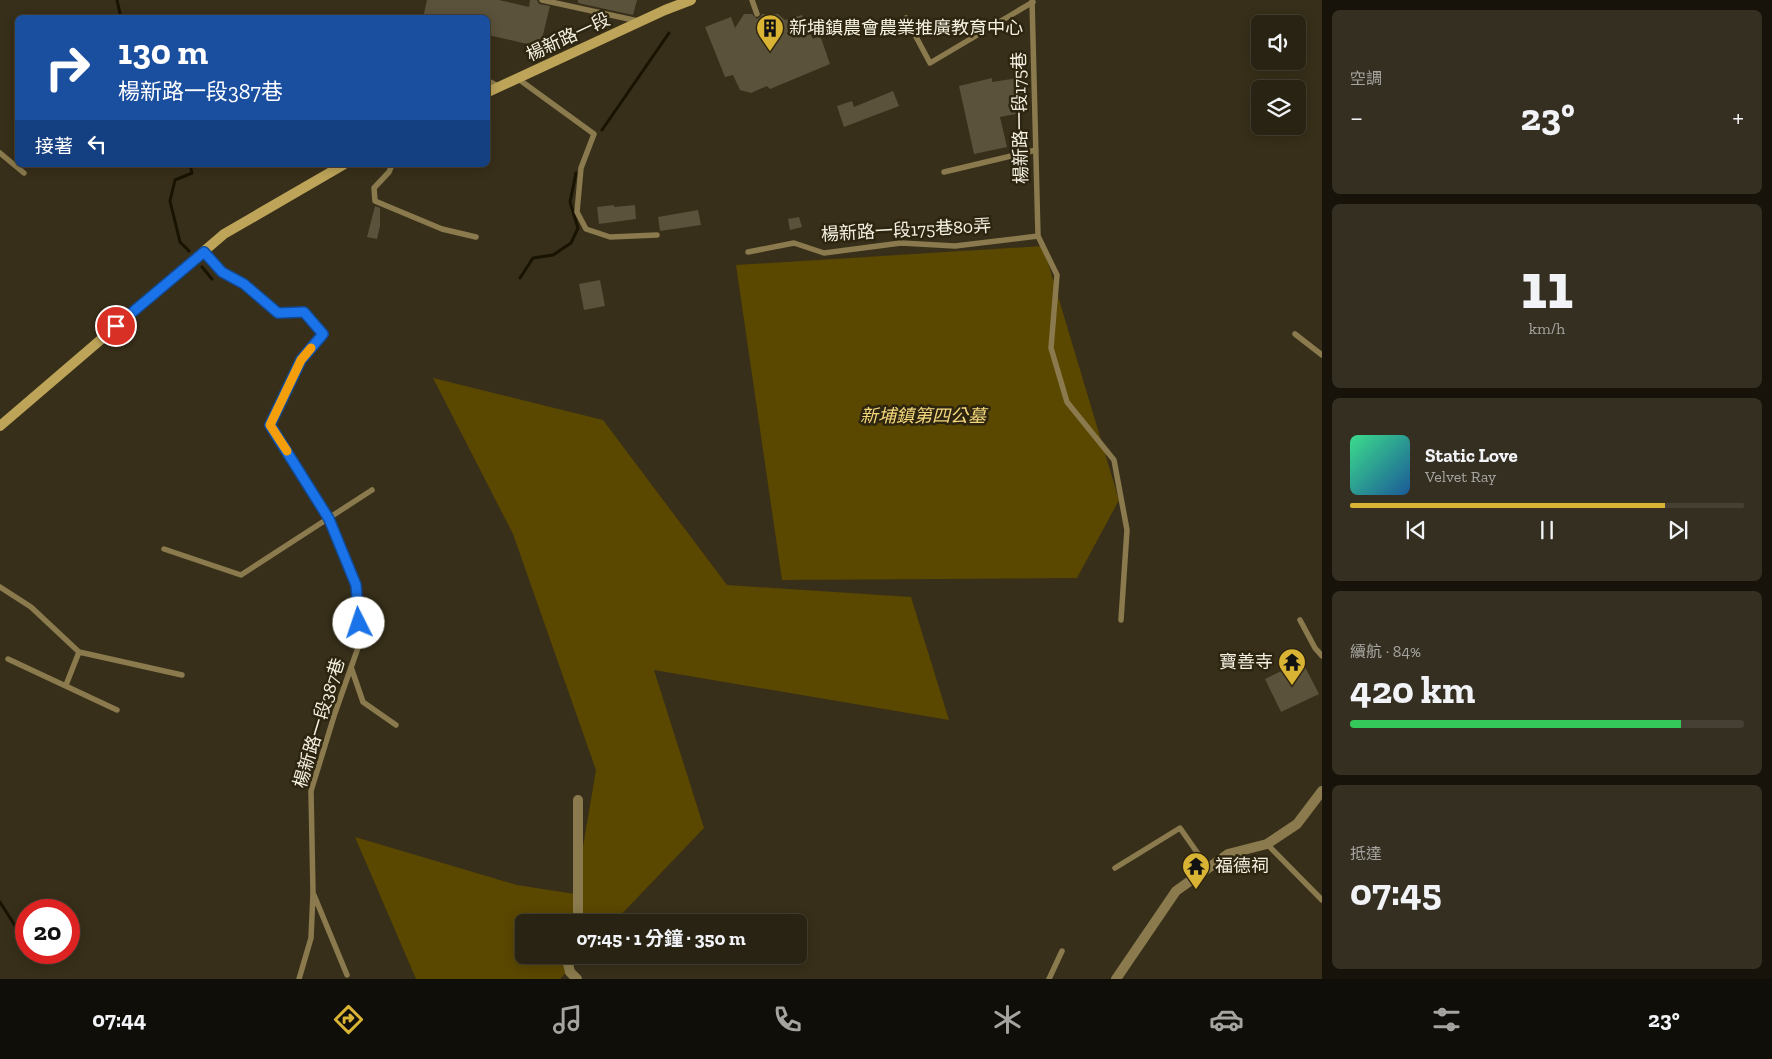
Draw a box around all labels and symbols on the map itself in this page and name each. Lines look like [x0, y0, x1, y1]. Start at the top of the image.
street label: 楊新路一段 [523, 8, 613, 66]
building icon: 新埔鎮農會農業推廣教育中心 [755, 13, 785, 52]
place label: 新埔鎮農會農業推廣教育中心 [789, 17, 1023, 39]
street label: 楊新路一段175巷 [1008, 52, 1032, 184]
street label: 楊新路一段175巷80弄 [820, 215, 992, 245]
pin [95, 305, 137, 347]
park label: 新埔鎮第四公墓 [860, 405, 989, 427]
position arrow [332, 596, 384, 648]
temple icon: 寶善寺 [1277, 647, 1307, 686]
place label: 寶善寺 [1219, 651, 1273, 673]
street label: 楊新路一段387巷 [289, 655, 349, 791]
temple icon: 福德祠 [1181, 851, 1211, 890]
place label: 福德祠 [1215, 855, 1269, 877]
speed limit sign: 20 [15, 899, 80, 964]

